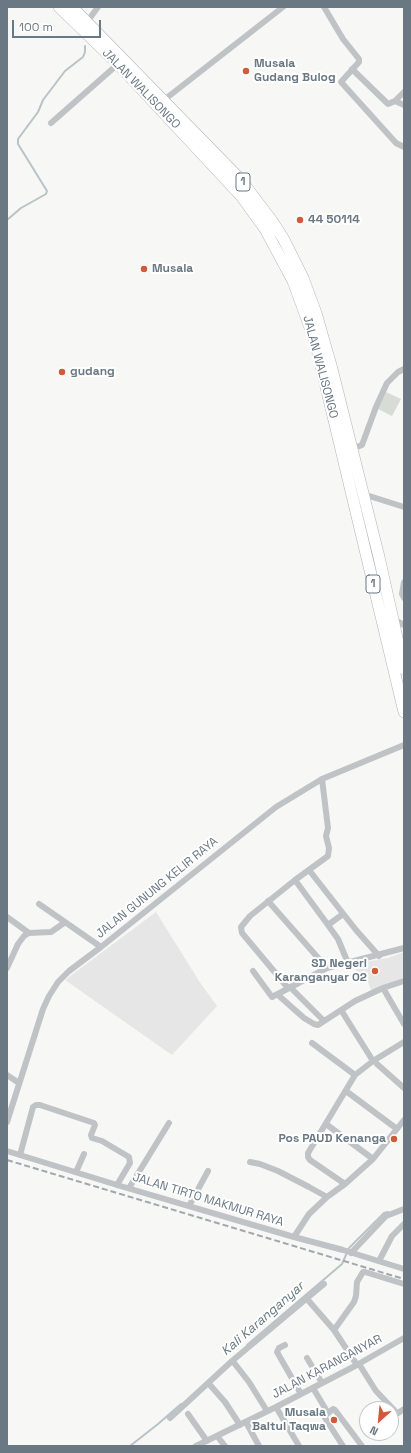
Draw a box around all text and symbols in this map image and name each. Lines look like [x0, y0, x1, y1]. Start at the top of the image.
scale bar [14, 12, 103, 38]
text: 100 m [19, 19, 53, 35]
street label: JALAN WALISONGO [99, 46, 183, 132]
place label: Musala Gudang Bulog [254, 57, 336, 85]
marker: Musala Gudang Bulog [241, 66, 251, 76]
road number: 1 [236, 173, 250, 191]
place label: 44 50114 [308, 213, 360, 227]
marker: 44 50114 [295, 215, 305, 225]
place label: Musala [152, 262, 193, 276]
marker: Musala [139, 264, 149, 274]
street label: JALAN WALISONGO [299, 314, 341, 420]
place label: gudang [70, 365, 115, 379]
marker: gudang [57, 367, 67, 377]
road number: 1 [366, 575, 380, 593]
street label: JALAN GUNUNG KELIR RAYA [93, 834, 221, 942]
place label: SD Negeri Karanganyar 02 [275, 957, 367, 985]
marker: SD Negeri Karanganyar 02 [370, 966, 380, 976]
place label: Pos PAUD Kenanga [278, 1132, 386, 1146]
marker: Pos PAUD Kenanga [389, 1134, 399, 1144]
street label: JALAN TIRTO MAKMUR RAYA [131, 1170, 285, 1230]
water label: Kali Karanganyar [218, 1279, 308, 1359]
street label: JALAN KARANGANYAR [270, 1332, 384, 1402]
north arrow [359, 1401, 399, 1441]
place label: Musala Baitul Taqwa [252, 1406, 326, 1434]
marker: Musala Baitul Taqwa [329, 1415, 339, 1425]
text: N [368, 1423, 380, 1439]

